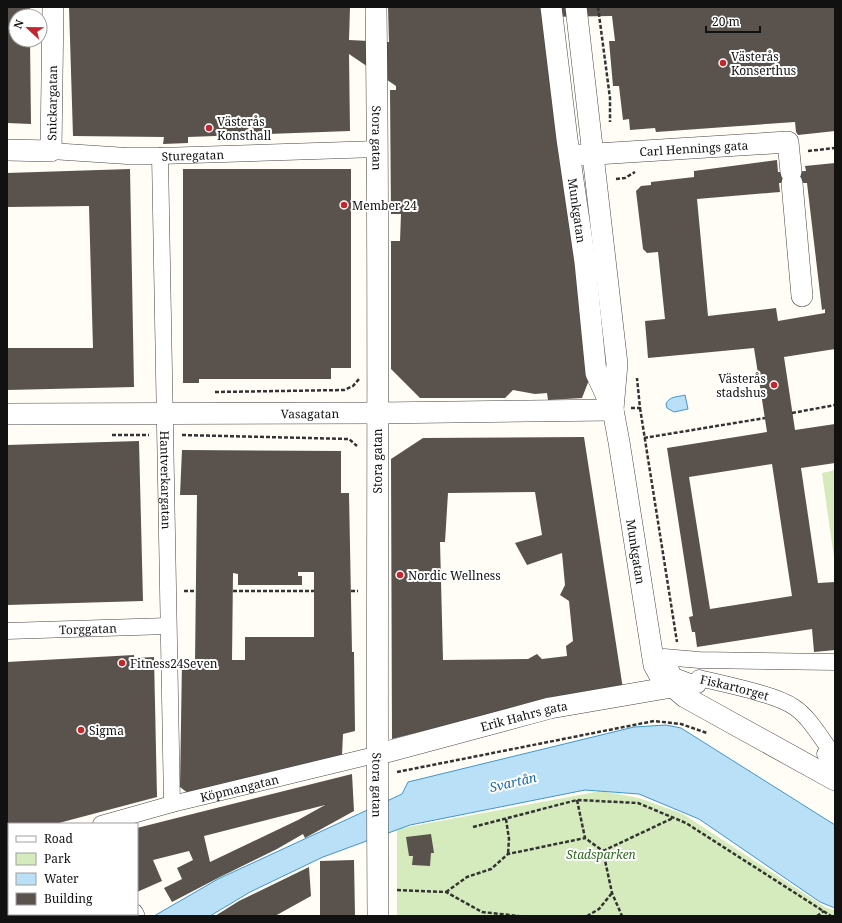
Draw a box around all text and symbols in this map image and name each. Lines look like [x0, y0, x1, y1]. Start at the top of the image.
north arrow [8, 8, 48, 48]
scale bar [706, 8, 760, 34]
text: 20 m [712, 13, 740, 30]
text: N [10, 17, 27, 31]
place label: Västerås Konserthus [731, 48, 796, 79]
marker: Västerås Konserthus [718, 58, 728, 68]
street label: Snickargatan [43, 65, 61, 141]
street label: Stora gatan [369, 105, 386, 171]
place label: Västerås Konsthall [217, 113, 272, 144]
marker: Västerås Konsthall [204, 123, 214, 133]
street label: Carl Hennings gata [639, 136, 749, 160]
street label: Sturegatan [161, 145, 225, 164]
street label: Munkgatan [564, 177, 591, 244]
place label: Member 24 [352, 197, 417, 214]
marker: Member 24 [339, 200, 349, 210]
place label: Västerås stadshus [716, 370, 766, 401]
marker: Västerås stadshus [769, 380, 779, 390]
street label: Vasagatan [281, 405, 339, 422]
street label: Stora gatan [369, 428, 386, 493]
street label: Hantverkargatan [157, 430, 175, 530]
street label: Munkgatan [623, 518, 650, 585]
place label: Nordic Wellness [408, 567, 501, 584]
marker: Nordic Wellness [395, 570, 405, 580]
street label: Torggatan [59, 619, 117, 638]
place label: Fitness24Seven [130, 655, 218, 672]
marker: Fitness24Seven [117, 658, 127, 668]
street label: Fiskartorget [698, 670, 771, 704]
street label: Erik Hahrs gata [478, 697, 569, 735]
place label: Sigma [89, 722, 124, 739]
marker: Sigma [76, 725, 86, 735]
street label: Stora gatan [369, 752, 386, 818]
water label: Svartån [488, 768, 539, 796]
street label: Köpmangatan [198, 770, 281, 805]
legend [8, 823, 138, 915]
text: Road [44, 830, 74, 847]
park label: Stadsparken [566, 846, 636, 863]
text: Park [44, 850, 72, 867]
text: Water [44, 870, 79, 887]
text: Building [44, 890, 93, 907]

